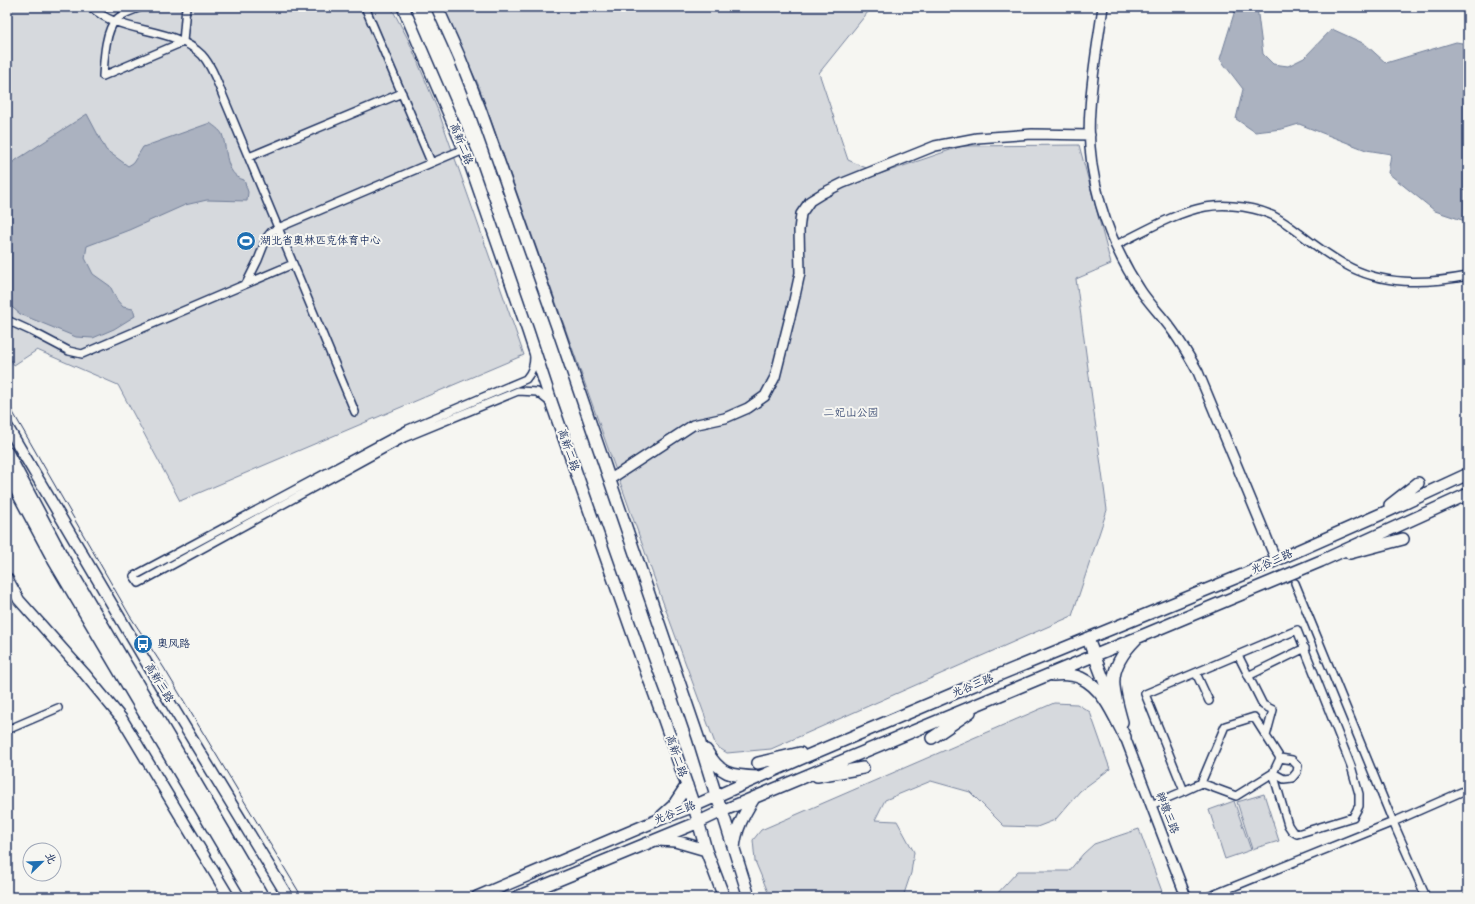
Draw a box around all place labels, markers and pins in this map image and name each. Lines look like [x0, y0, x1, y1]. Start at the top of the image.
sports icon: 湖北省奥林匹克体育中心 [235, 230, 257, 252]
place label: 湖北省奥林匹克体育中心 [260, 232, 381, 250]
bus stop icon: 奥风路 [132, 633, 154, 655]
place label: 奥风路 [157, 635, 190, 653]

